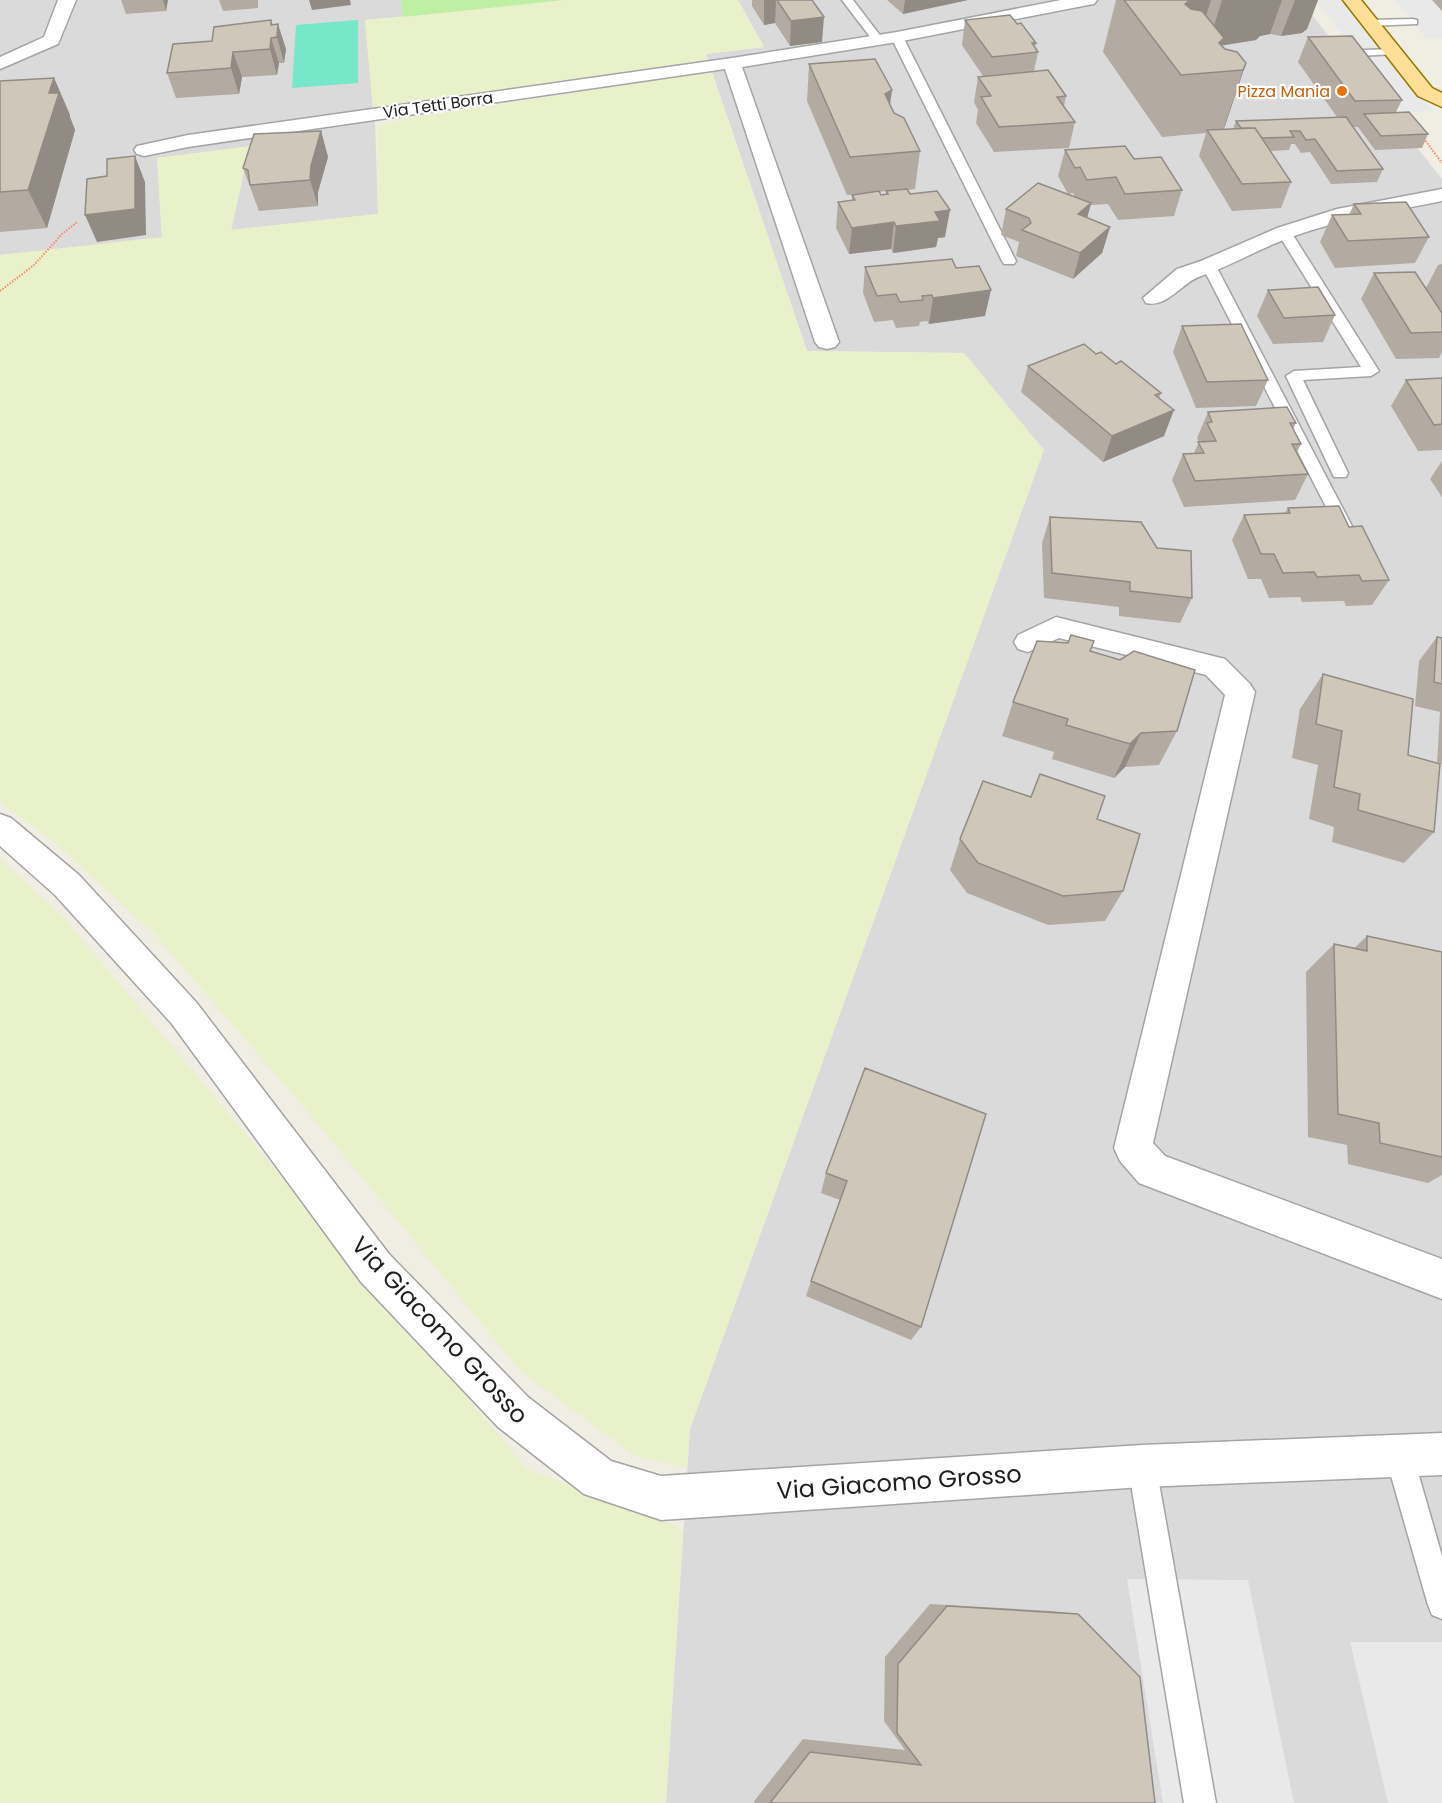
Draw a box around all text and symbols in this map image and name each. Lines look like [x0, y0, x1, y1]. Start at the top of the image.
place label: Pizza Mania [1238, 80, 1330, 103]
marker: Pizza Mania [1335, 84, 1349, 98]
street label: Via Tetti Borra [381, 86, 495, 124]
street label: Via Giacomo Grosso [344, 1229, 536, 1431]
street label: Via Giacomo Grosso [775, 1457, 1023, 1507]

